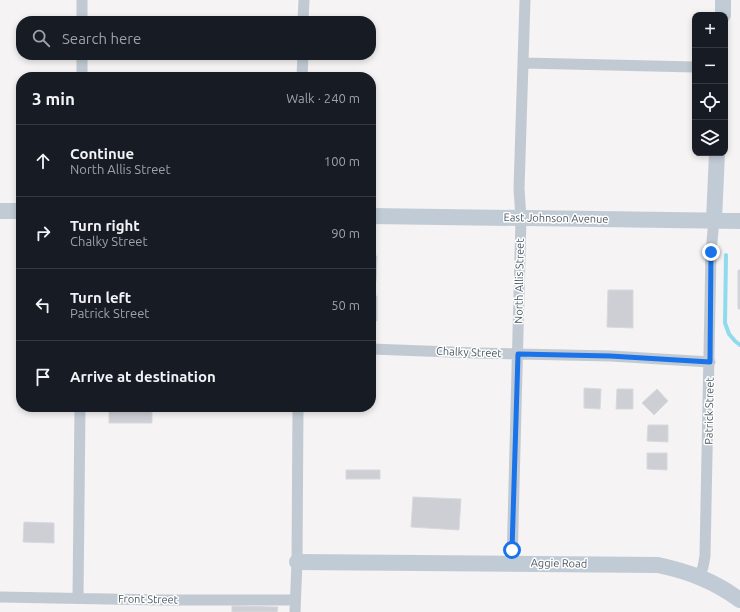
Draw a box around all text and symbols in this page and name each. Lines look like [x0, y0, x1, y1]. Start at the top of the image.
map controls [692, 12, 728, 156]
button: + [692, 12, 728, 48]
search box [16, 16, 376, 60]
icon: search [30, 27, 52, 49]
text: Search here [62, 30, 141, 47]
button: − [692, 48, 728, 84]
button: locate [692, 84, 728, 120]
text: 3 min [32, 89, 75, 108]
text: Walk · 240 m [286, 91, 360, 105]
button: layers [692, 120, 728, 156]
text: Continue [70, 145, 134, 162]
icon: ahead [32, 150, 54, 172]
text: 100 m [324, 154, 360, 168]
text: North Allis Street [70, 162, 171, 176]
street label: East Johnson Avenue [503, 211, 609, 225]
text: Turn right [70, 217, 140, 234]
icon: right [32, 222, 54, 244]
text: 90 m [331, 226, 360, 240]
text: Chalky Street [70, 234, 148, 248]
street label: North Allis Street [512, 238, 526, 324]
route end [702, 243, 720, 261]
text: Turn left [70, 289, 131, 306]
icon: left [32, 294, 54, 316]
text: 50 m [331, 298, 360, 312]
text: Patrick Street [70, 306, 149, 320]
street label: Chalky Street [436, 345, 503, 359]
icon: arrive [32, 366, 54, 388]
text: Arrive at destination [70, 368, 216, 385]
street label: Patrick Street [702, 377, 716, 445]
route start [503, 541, 521, 559]
street label: Aggie Road [531, 557, 587, 569]
street label: Front Street [118, 592, 179, 606]

